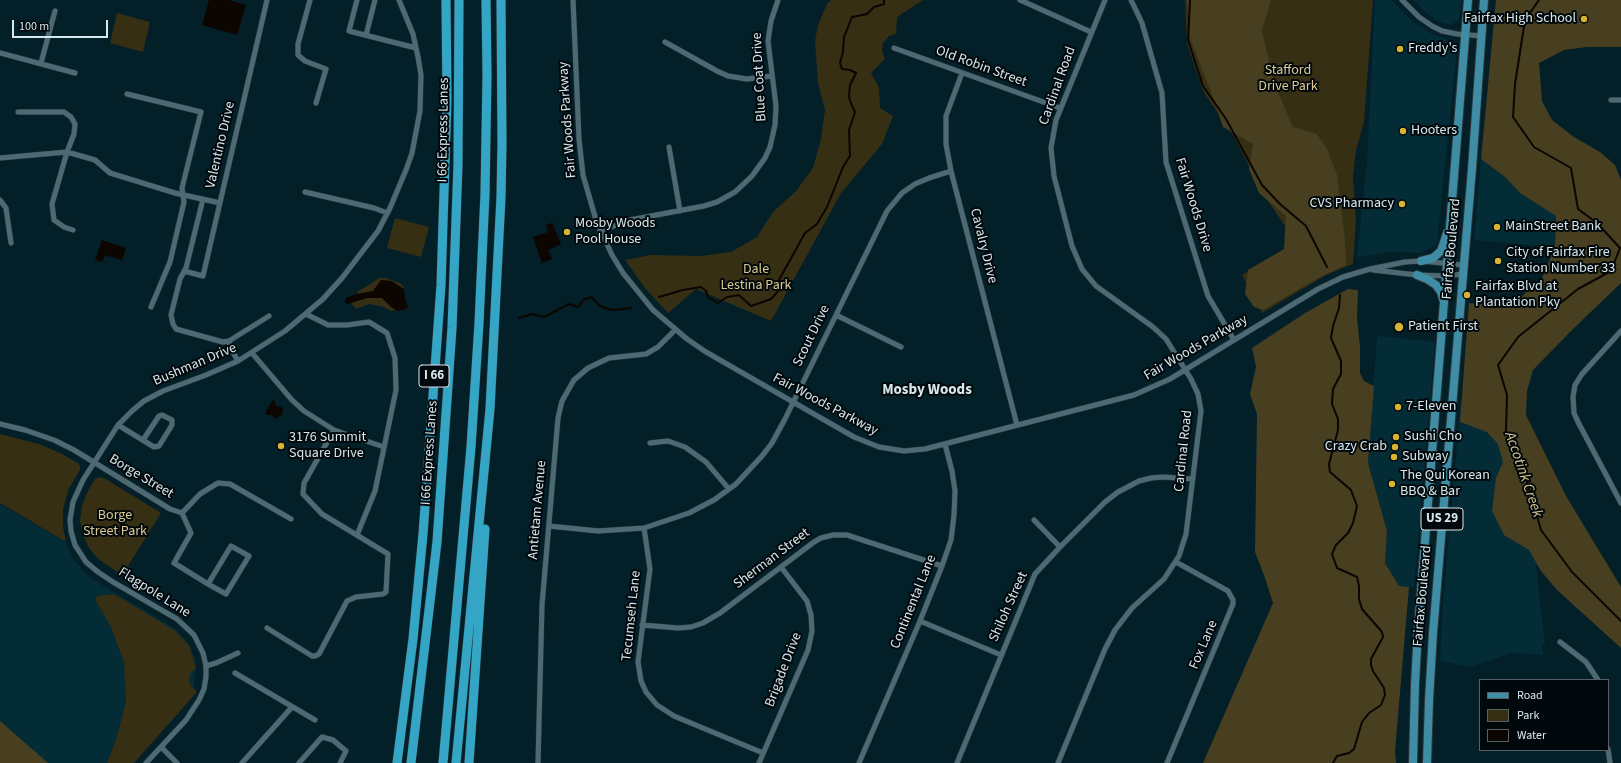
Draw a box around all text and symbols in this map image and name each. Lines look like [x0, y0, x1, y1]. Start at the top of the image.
place label: Fairfax High School [1464, 11, 1576, 27]
scale bar [14, 12, 110, 38]
marker: Fairfax High School [1579, 14, 1589, 24]
text: 100 m [19, 18, 49, 35]
street label: Blue Coat Drive [749, 32, 771, 122]
place label: Freddy's [1408, 41, 1457, 57]
street label: Old Robin Street [933, 43, 1029, 91]
marker: Freddy's [1395, 44, 1405, 54]
street label: Cardinal Road [1036, 45, 1080, 127]
street label: Fair Woods Parkway [556, 61, 580, 179]
park label: Stafford Drive Park [1258, 63, 1318, 96]
street label: I 66 Express Lanes [435, 78, 453, 182]
street label: Valentino Drive [203, 100, 239, 190]
place label: Hooters [1411, 123, 1457, 139]
marker: Hooters [1398, 126, 1408, 136]
street label: Fair Woods Drive [1171, 156, 1215, 254]
place label: CVS Pharmacy [1310, 196, 1394, 212]
street label: Fairfax Boulevard [1439, 198, 1465, 300]
marker: CVS Pharmacy [1397, 199, 1407, 209]
street label: Cavalry Drive [966, 207, 1000, 285]
place label: Mosby Woods Pool House [575, 216, 655, 248]
place label: MainStreet Bank [1505, 219, 1601, 235]
marker: MainStreet Bank [1492, 222, 1502, 232]
marker: Mosby Woods Pool House [562, 227, 572, 237]
place label: City of Fairfax Fire Station Number 33 [1506, 245, 1615, 278]
marker: City of Fairfax Fire Station Number 33 [1493, 256, 1503, 266]
park label: Dale Lestina Park [720, 262, 792, 294]
place label: Fairfax Blvd at Plantation Pky [1475, 279, 1560, 312]
marker: Fairfax Blvd at Plantation Pky [1462, 290, 1472, 300]
street label: Scout Drive [790, 302, 834, 370]
street label: Fair Woods Parkway [1141, 311, 1251, 385]
place label: Patient First [1408, 319, 1478, 335]
marker: Patient First [1393, 321, 1405, 333]
street label: Bushman Drive [151, 340, 239, 390]
road number: I 66 [419, 365, 449, 387]
street label: Fair Woods Parkway [769, 370, 881, 440]
district label: Mosby Woods [882, 382, 972, 400]
place label: 7-Eleven [1406, 399, 1456, 415]
street label: I 66 Express Lanes [418, 400, 442, 506]
marker: 7-Eleven [1393, 402, 1403, 412]
street label: Cardinal Road [1171, 409, 1197, 493]
place label: Sushi Cho [1404, 429, 1462, 445]
place label: 3176 Summit Square Drive [289, 430, 366, 462]
water label: Accotink Creek [1500, 430, 1546, 520]
marker: Sushi Cho [1391, 432, 1401, 442]
place label: Crazy Crab [1325, 439, 1387, 455]
marker: 3176 Summit Square Drive [276, 441, 286, 451]
marker: Crazy Crab [1390, 442, 1400, 452]
place label: Subway [1402, 449, 1448, 465]
street label: Borge Street [106, 451, 176, 503]
marker: Subway [1389, 452, 1399, 462]
street label: Antietam Avenue [525, 460, 551, 560]
place label: The Qui Korean BBQ & Bar [1400, 468, 1490, 500]
marker: The Qui Korean BBQ & Bar [1387, 479, 1397, 489]
park label: Borge Street Park [83, 508, 147, 540]
road number: US 29 [1421, 508, 1463, 530]
street label: Sherman Street [731, 525, 813, 593]
street label: Fairfax Boulevard [1410, 545, 1436, 647]
street label: Continental Lane [887, 552, 941, 652]
street label: Flagpole Lane [115, 564, 193, 622]
street label: Shiloh Street [986, 569, 1032, 645]
street label: Tecumseh Lane [619, 570, 645, 662]
street label: Fox Lane [1186, 618, 1222, 672]
street label: Brigade Drive [762, 630, 806, 710]
legend [1479, 679, 1609, 751]
text: Road [1517, 687, 1543, 704]
text: Park [1517, 707, 1539, 724]
text: Water [1517, 727, 1546, 744]

